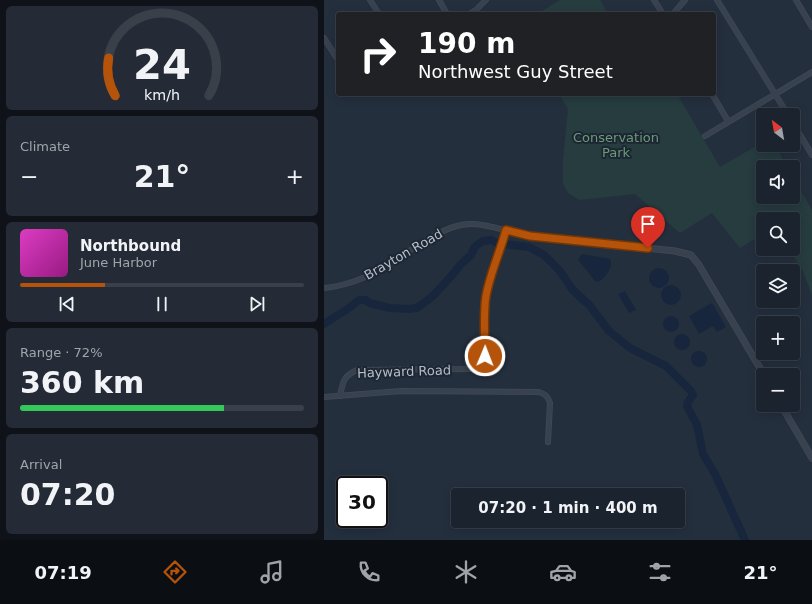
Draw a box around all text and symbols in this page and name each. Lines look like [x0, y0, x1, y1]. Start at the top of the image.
text: 190 m [418, 27, 515, 60]
icon: right [352, 28, 404, 80]
text: 24 [133, 40, 191, 89]
text: Northwest Guy Street [418, 61, 613, 82]
text: km/h [144, 87, 180, 103]
north arrow [756, 108, 800, 152]
map controls [756, 108, 800, 412]
park label: Conservation Park [573, 130, 659, 160]
text: Climate [20, 139, 70, 154]
text: 21° [134, 159, 190, 194]
button: sound [756, 160, 800, 204]
text: − [20, 164, 38, 189]
text: + [286, 164, 304, 189]
pin [631, 207, 665, 248]
button: search [756, 212, 800, 256]
icon: arrive [637, 213, 659, 235]
street label: Brayton Road [361, 226, 445, 283]
text: Northbound [80, 237, 181, 255]
text: June Harbor [80, 255, 157, 270]
button: layers [756, 264, 800, 308]
icon: previous [56, 293, 78, 315]
icon: pause [151, 293, 173, 315]
icon: next [246, 293, 268, 315]
button: + [756, 316, 800, 360]
position arrow [464, 335, 506, 377]
text: Range · 72% [20, 345, 103, 360]
street label: Hayward Road [357, 362, 451, 381]
text: 360 km [20, 365, 144, 400]
button: − [756, 368, 800, 412]
text: Arrival [20, 457, 62, 472]
speed limit sign: 30 [336, 476, 388, 528]
text: 07:20 [20, 477, 116, 512]
text: 07:20 · 1 min · 400 m [478, 499, 658, 517]
icon: directions [161, 558, 189, 586]
icon: music [258, 558, 286, 586]
icon: phone [355, 558, 383, 586]
icon: climate [452, 558, 480, 586]
icon: car [549, 558, 577, 586]
icon: filters [646, 558, 674, 586]
text: 07:19 [35, 562, 92, 583]
text: 21° [743, 562, 777, 583]

